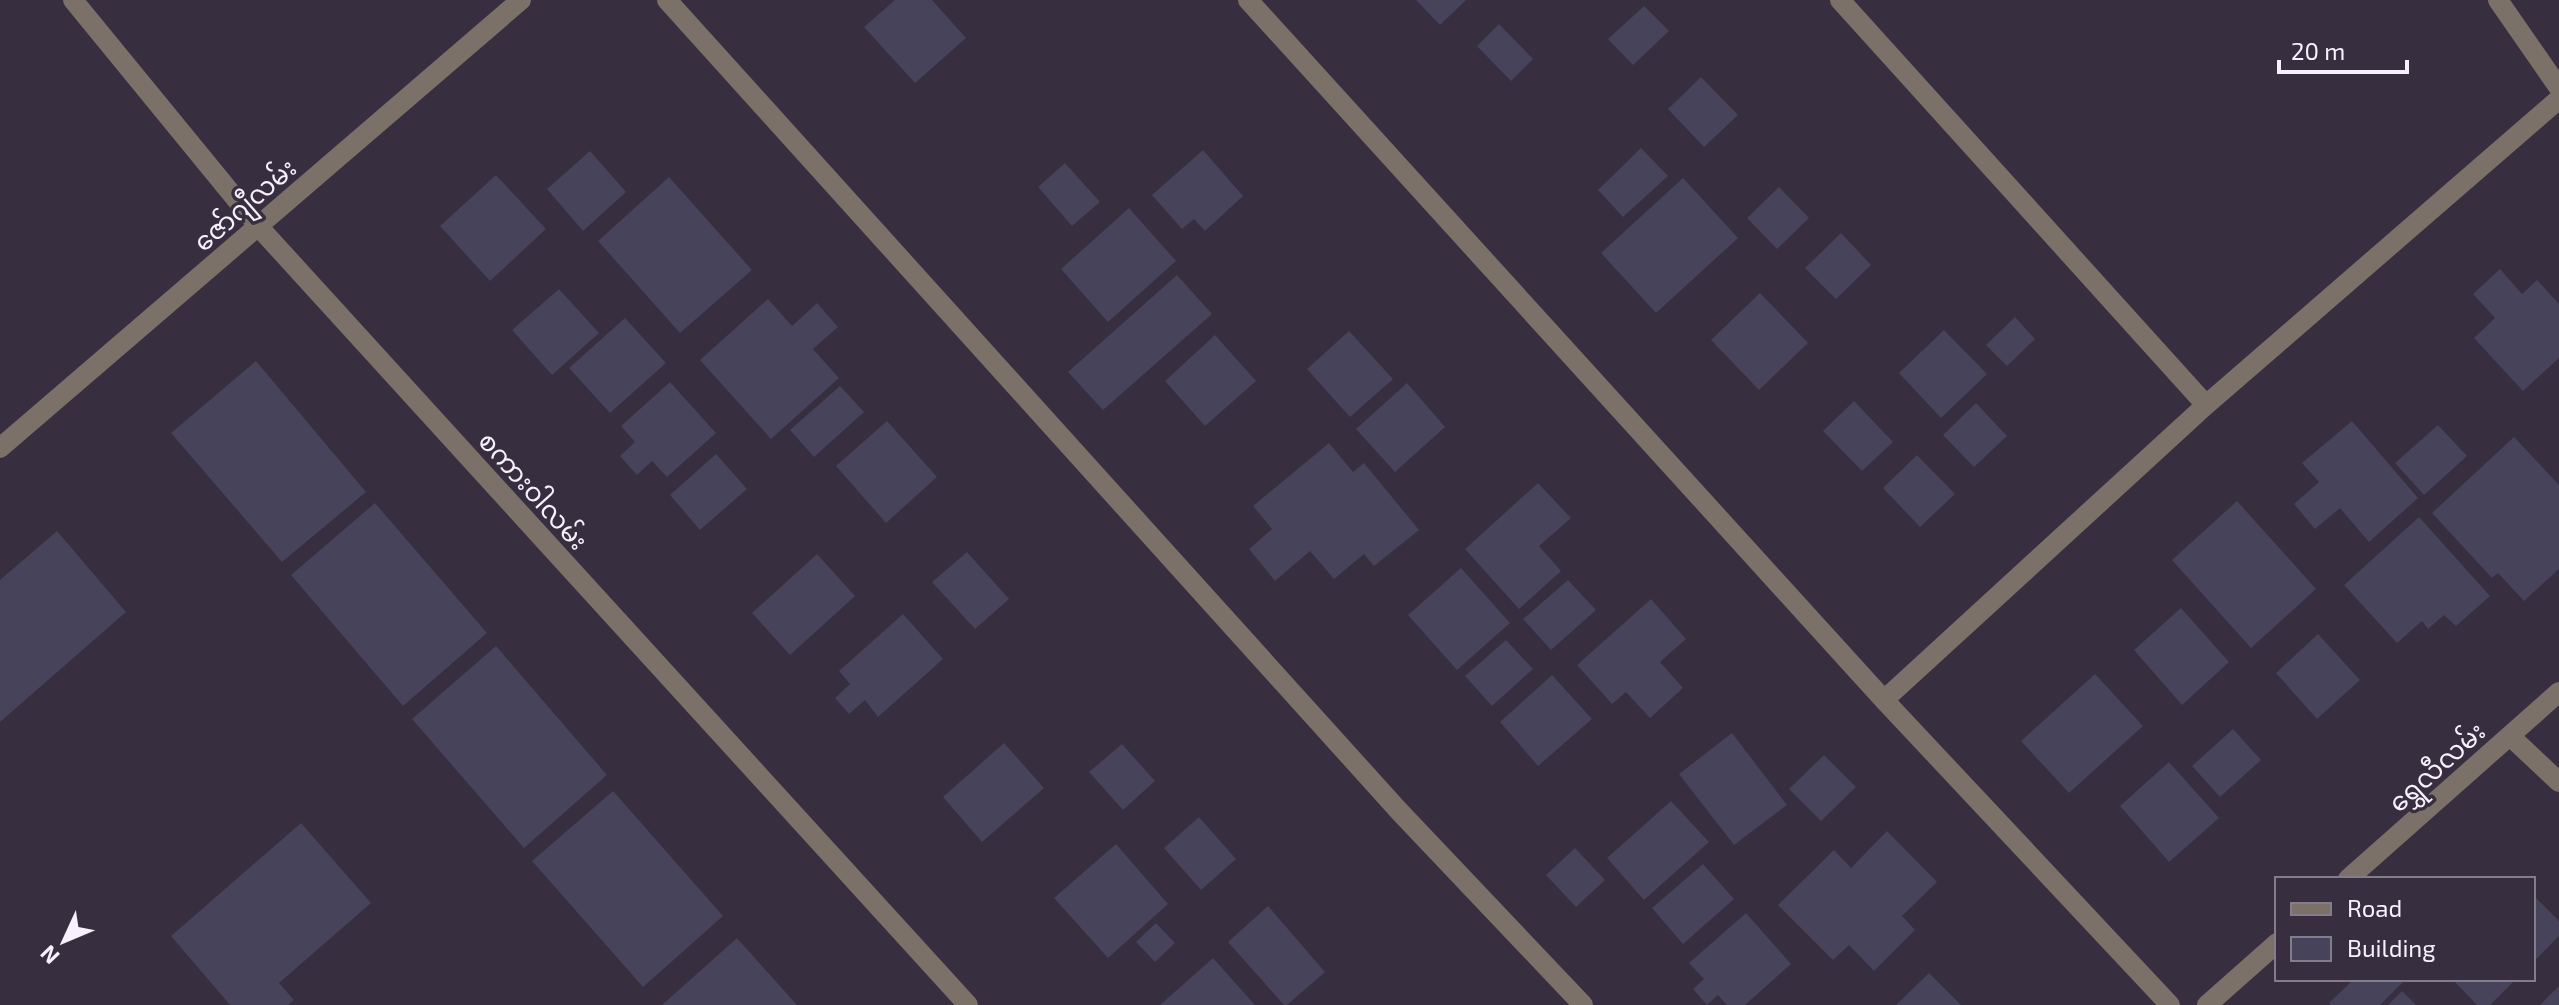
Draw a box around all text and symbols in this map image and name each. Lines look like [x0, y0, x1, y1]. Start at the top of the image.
scale bar [2279, 24, 2407, 74]
text: 20 m [2291, 36, 2345, 65]
street label: ဇော်ဂျီလမ်း [186, 151, 306, 262]
street label: စကားဝါလမ်း [473, 425, 595, 555]
street label: ရွှေလီလမ်း [2381, 715, 2495, 823]
legend [2275, 877, 2535, 981]
text: Road [2347, 893, 2402, 922]
north arrow [24, 901, 104, 981]
text: Building [2347, 933, 2436, 962]
text: N [34, 941, 64, 970]

